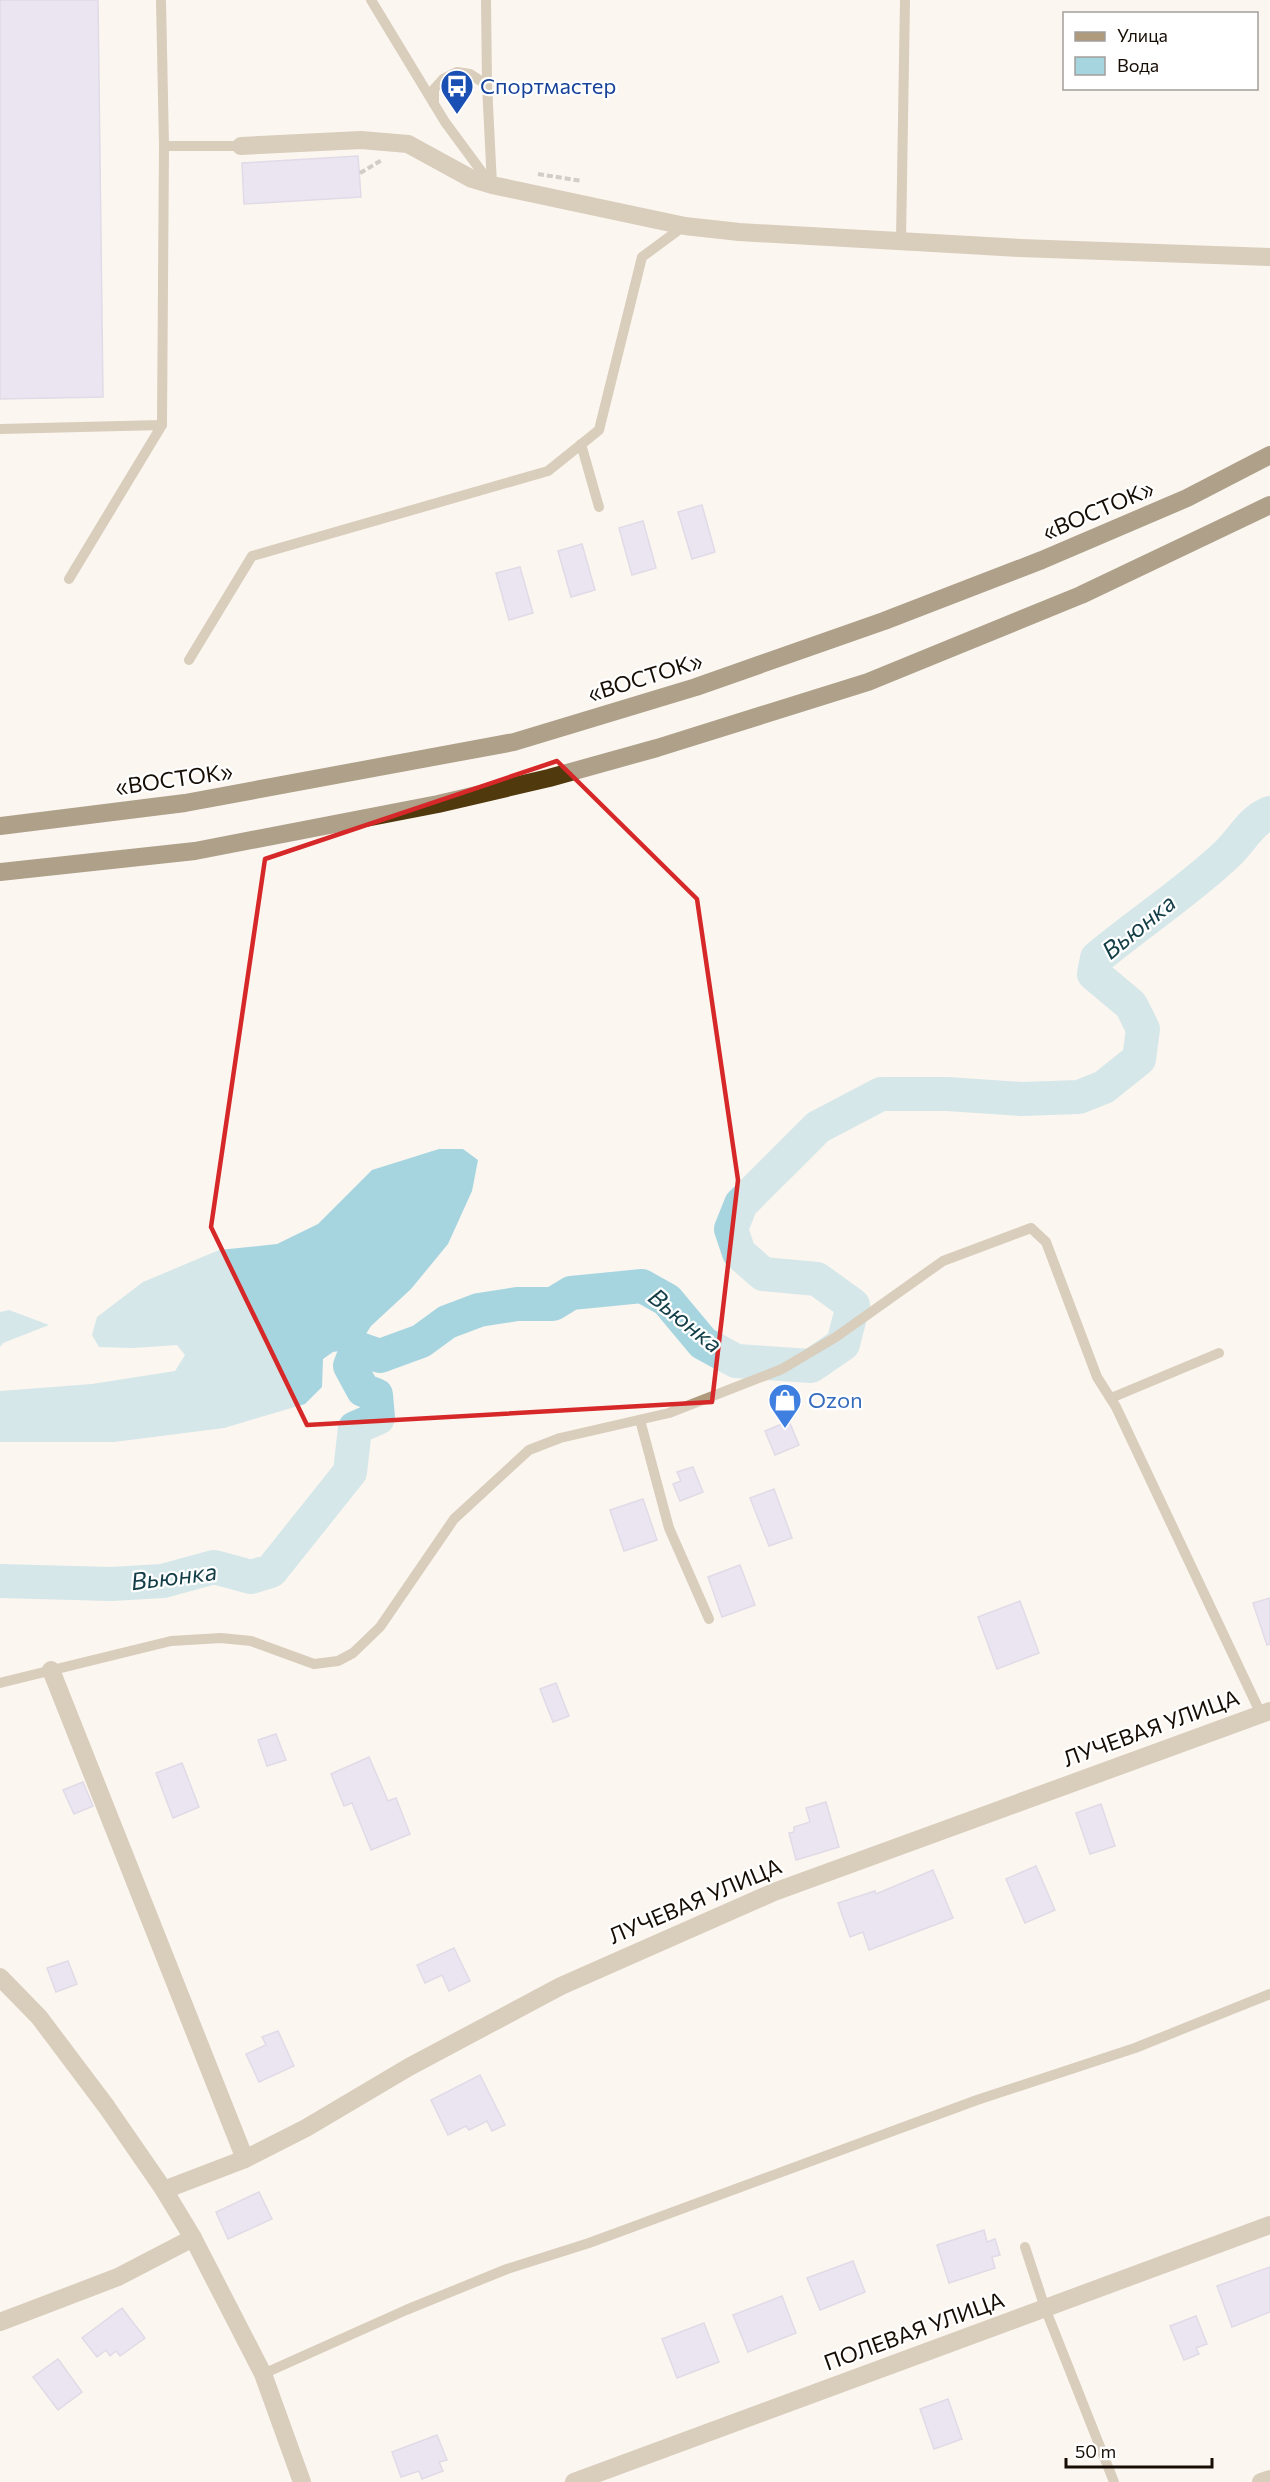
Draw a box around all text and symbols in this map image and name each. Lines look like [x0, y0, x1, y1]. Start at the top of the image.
legend [1063, 12, 1258, 90]
text: Улица [1117, 24, 1168, 46]
text: Вода [1117, 54, 1159, 76]
bus stop icon: Спортмастер [439, 68, 475, 115]
place label: Спортмастер [480, 72, 616, 99]
street label: «ВОСТОК» [1038, 474, 1158, 545]
street label: «ВОСТОК» [584, 646, 705, 707]
street label: «ВОСТОК» [113, 757, 234, 800]
water label: Вьюнка [1095, 887, 1181, 964]
water label: Вьюнка [643, 1281, 729, 1358]
shop icon: Ozon [767, 1382, 803, 1429]
place label: Ozon [808, 1386, 863, 1413]
water label: Вьюнка [129, 1556, 218, 1595]
street label: ЛУЧЕВАЯ УЛИЦА [1059, 1683, 1243, 1772]
street label: ЛУЧЕВАЯ УЛИЦА [604, 1852, 785, 1949]
street label: ПОЛЕВАЯ УЛИЦА [820, 2285, 1008, 2376]
scale bar [1066, 2431, 1212, 2469]
text: 50 m [1075, 2440, 1116, 2462]

